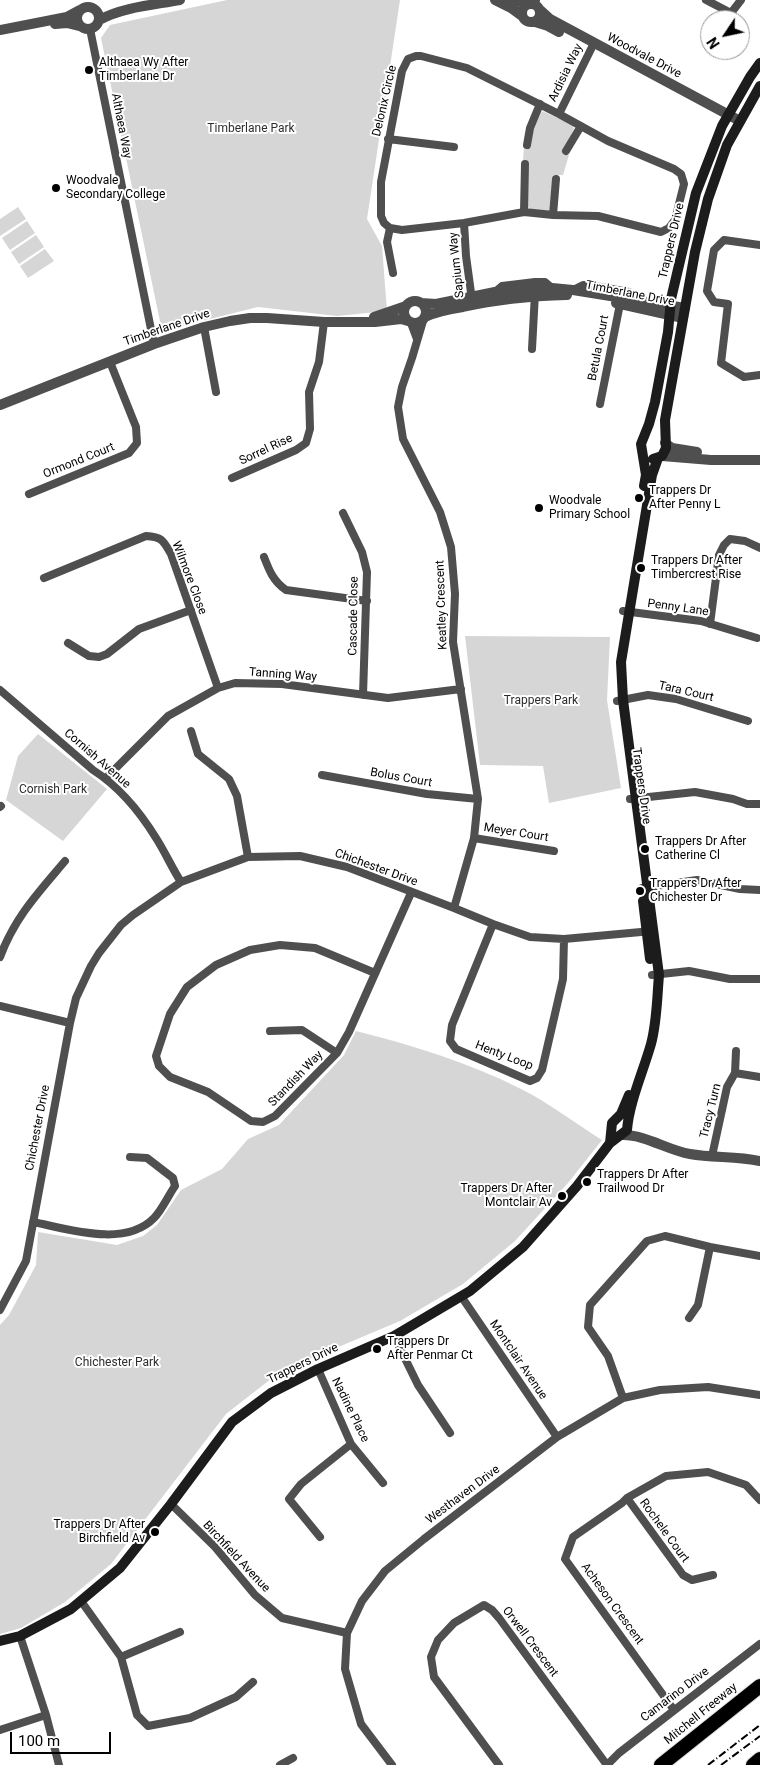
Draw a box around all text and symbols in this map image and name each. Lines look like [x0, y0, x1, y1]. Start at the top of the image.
north arrow [700, 10, 750, 60]
street label: Woodvale Drive [604, 30, 684, 82]
text: N [704, 34, 723, 51]
street label: Ardisia Way [546, 42, 586, 104]
place label: Althaea Wy After Timberlane Dr [99, 56, 188, 84]
marker: Althaea Wy After Timberlane Dr [83, 64, 95, 76]
street label: Delonix Circle [370, 64, 400, 138]
street label: Althaea Way [108, 92, 134, 160]
park label: Timberlane Park [207, 122, 295, 136]
place label: Woodvale Secondary College [66, 174, 165, 202]
marker: Woodvale Secondary College [50, 182, 62, 194]
street label: Trappers Drive [656, 202, 688, 280]
street label: Sapium Way [446, 231, 468, 299]
street label: Timberlane Drive [584, 278, 676, 310]
street label: Timberlane Drive [122, 307, 212, 349]
street label: Betula Court [586, 314, 612, 382]
street label: Sorrel Rise [237, 431, 295, 469]
street label: Ormond Court [41, 440, 117, 482]
place label: Trappers Dr After Penny L [649, 484, 721, 512]
marker: Trappers Dr After Penny L [633, 492, 645, 504]
place label: Woodvale Primary School [549, 494, 630, 522]
marker: Woodvale Primary School [533, 502, 545, 514]
street label: Wilmore Close [168, 539, 210, 617]
place label: Trappers Dr After Timbercrest Rise [651, 554, 742, 582]
street label: Keatley Crescent [433, 560, 451, 650]
marker: Trappers Dr After Timbercrest Rise [635, 562, 647, 574]
street label: Cascade Close [346, 576, 362, 656]
street label: Penny Lane [646, 597, 710, 619]
street label: Tanning Way [249, 665, 317, 685]
street label: Tara Court [657, 679, 715, 705]
park label: Trappers Park [504, 694, 578, 708]
street label: Cornish Avenue [61, 726, 133, 792]
street label: Trappers Drive [629, 747, 653, 825]
street label: Bolus Court [369, 765, 433, 791]
park label: Cornish Park [19, 783, 87, 797]
street label: Meyer Court [483, 821, 549, 845]
place label: Trappers Dr After Catherine Cl [655, 835, 746, 863]
marker: Trappers Dr After Catherine Cl [639, 843, 651, 855]
street label: Chichester Drive [333, 846, 419, 890]
place label: Trappers Dr After Chichester Dr [650, 877, 741, 905]
marker: Trappers Dr After Chichester Dr [634, 885, 646, 897]
street label: Henty Loop [473, 1038, 535, 1074]
street label: Standish Way [266, 1048, 326, 1110]
street label: Tracy Turn [697, 1082, 725, 1140]
street label: Chichester Drive [23, 1084, 53, 1172]
place label: Trappers Dr After Trailwood Dr [597, 1168, 688, 1196]
marker: Trappers Dr After Trailwood Dr [581, 1176, 593, 1188]
place label: Trappers Dr After Montclair Av [461, 1182, 552, 1210]
marker: Trappers Dr After Montclair Av [556, 1190, 568, 1202]
street label: Montclair Avenue [486, 1318, 550, 1402]
place label: Trappers Dr After Penmar Ct [387, 1335, 473, 1363]
street label: Trappers Drive [265, 1341, 341, 1387]
marker: Trappers Dr After Penmar Ct [371, 1343, 383, 1355]
park label: Chichester Park [75, 1356, 159, 1370]
street label: Nadine Place [328, 1375, 372, 1445]
street label: Westhaven Drive [423, 1463, 503, 1527]
street label: Rochele Court [636, 1496, 692, 1566]
place label: Trappers Dr After Birchfield Av [54, 1518, 145, 1546]
street label: Birchfield Avenue [199, 1518, 273, 1596]
marker: Trappers Dr After Birchfield Av [149, 1526, 161, 1538]
street label: Acheson Crescent [578, 1560, 646, 1648]
street label: Orwell Crescent [499, 1604, 561, 1680]
street label: Camarino Drive [638, 1665, 712, 1725]
street label: Mitchell Freeway [662, 1680, 740, 1748]
scale bar [12, 1722, 114, 1754]
text: 100 m [18, 1732, 60, 1750]

